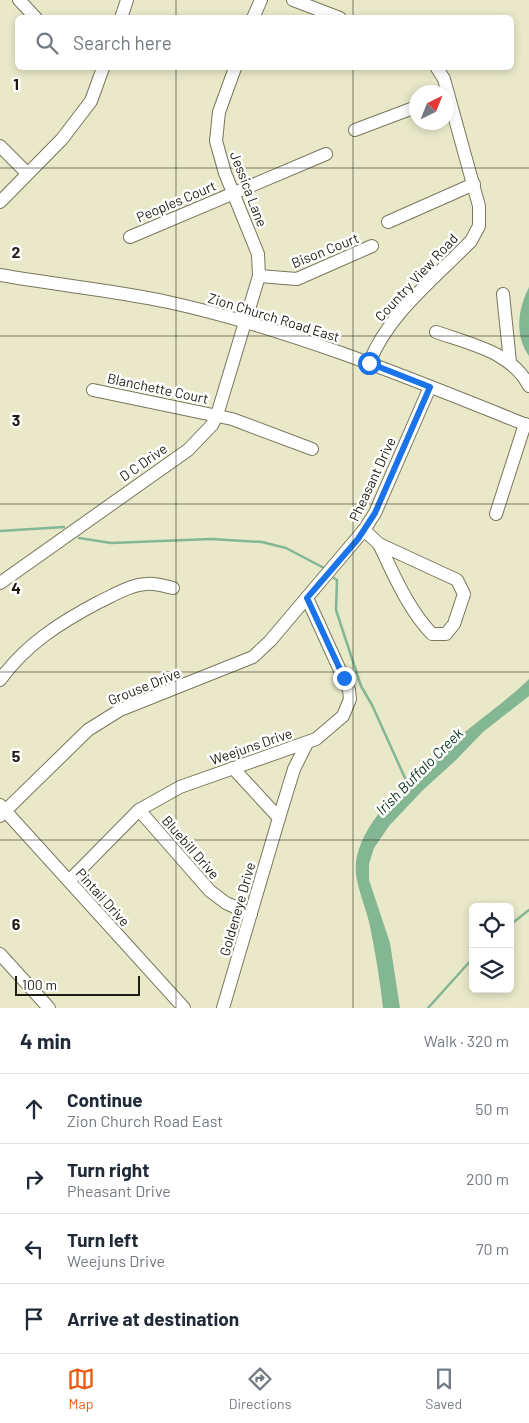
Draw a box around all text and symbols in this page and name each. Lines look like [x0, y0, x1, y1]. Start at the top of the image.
search box [15, 15, 514, 70]
icon: search [33, 29, 61, 57]
text: Search here [73, 31, 172, 54]
text: 1 [13, 74, 19, 93]
north arrow [409, 85, 454, 130]
street label: Jessica Lane [227, 149, 271, 229]
street label: Peoples Court [134, 177, 218, 225]
street label: Bison Court [289, 229, 361, 271]
street label: Country View Road [371, 230, 461, 324]
text: 2 [12, 242, 21, 261]
street label: Zion Church Road East [206, 289, 342, 345]
route start [358, 352, 381, 375]
street label: Blanchette Court [106, 369, 210, 407]
text: 3 [12, 410, 20, 429]
street label: Pheasant Drive [345, 434, 399, 524]
street label: D C Drive [116, 440, 170, 484]
text: 4 [11, 578, 21, 597]
street label: Grouse Drive [105, 664, 183, 708]
route end [333, 667, 356, 690]
water label: Irish Buffalo Creek [372, 723, 467, 818]
street label: Weejuns Drive [208, 724, 294, 768]
text: 5 [12, 746, 21, 765]
street label: Bluebill Drive [159, 812, 223, 882]
street label: Goldeneye Drive [215, 860, 259, 958]
street label: Pintail Drive [72, 864, 134, 930]
map controls [469, 903, 514, 993]
button: locate [469, 903, 514, 948]
text: 6 [12, 914, 21, 933]
button: layers [469, 948, 514, 993]
scale bar [15, 973, 140, 996]
text: 100 m [22, 976, 57, 993]
text: 4 min [20, 1028, 71, 1053]
text: Walk · 320 m [424, 1031, 509, 1050]
text: Continue [67, 1088, 143, 1111]
icon: ahead [20, 1095, 48, 1123]
text: 50 m [475, 1099, 509, 1118]
text: Zion Church Road East [67, 1111, 223, 1130]
text: Turn right [67, 1158, 149, 1181]
icon: right [20, 1165, 48, 1193]
text: 200 m [466, 1169, 509, 1188]
text: Pheasant Drive [67, 1181, 171, 1200]
text: Turn left [67, 1228, 138, 1251]
icon: left [20, 1235, 48, 1263]
text: 70 m [476, 1239, 509, 1258]
text: Weejuns Drive [67, 1251, 165, 1270]
icon: arrive [20, 1305, 48, 1333]
text: Arrive at destination [67, 1307, 239, 1330]
tab: Map [67, 1365, 95, 1412]
tab: Directions [229, 1365, 291, 1412]
tab: Saved [425, 1365, 462, 1412]

